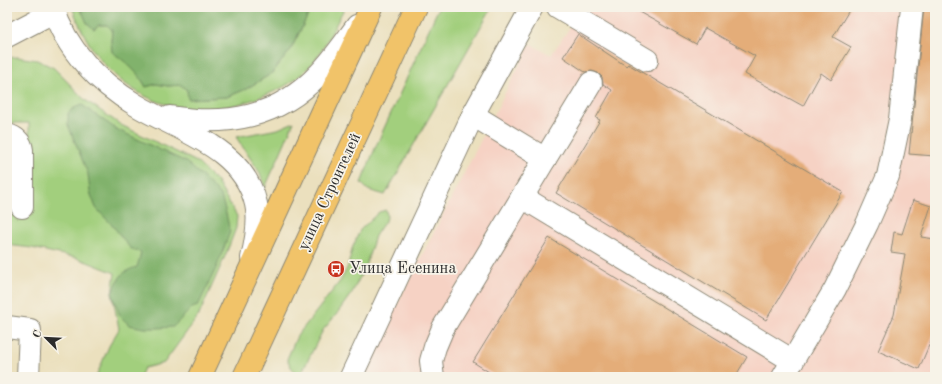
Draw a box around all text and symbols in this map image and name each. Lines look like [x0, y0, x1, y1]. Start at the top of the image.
street label: улица Строителей [296, 131, 364, 253]
bus stop icon: Улица Есенина [326, 259, 346, 279]
place label: Улица Есенина [349, 261, 456, 277]
north arrow [26, 318, 66, 358]
text: С [32, 329, 45, 340]

